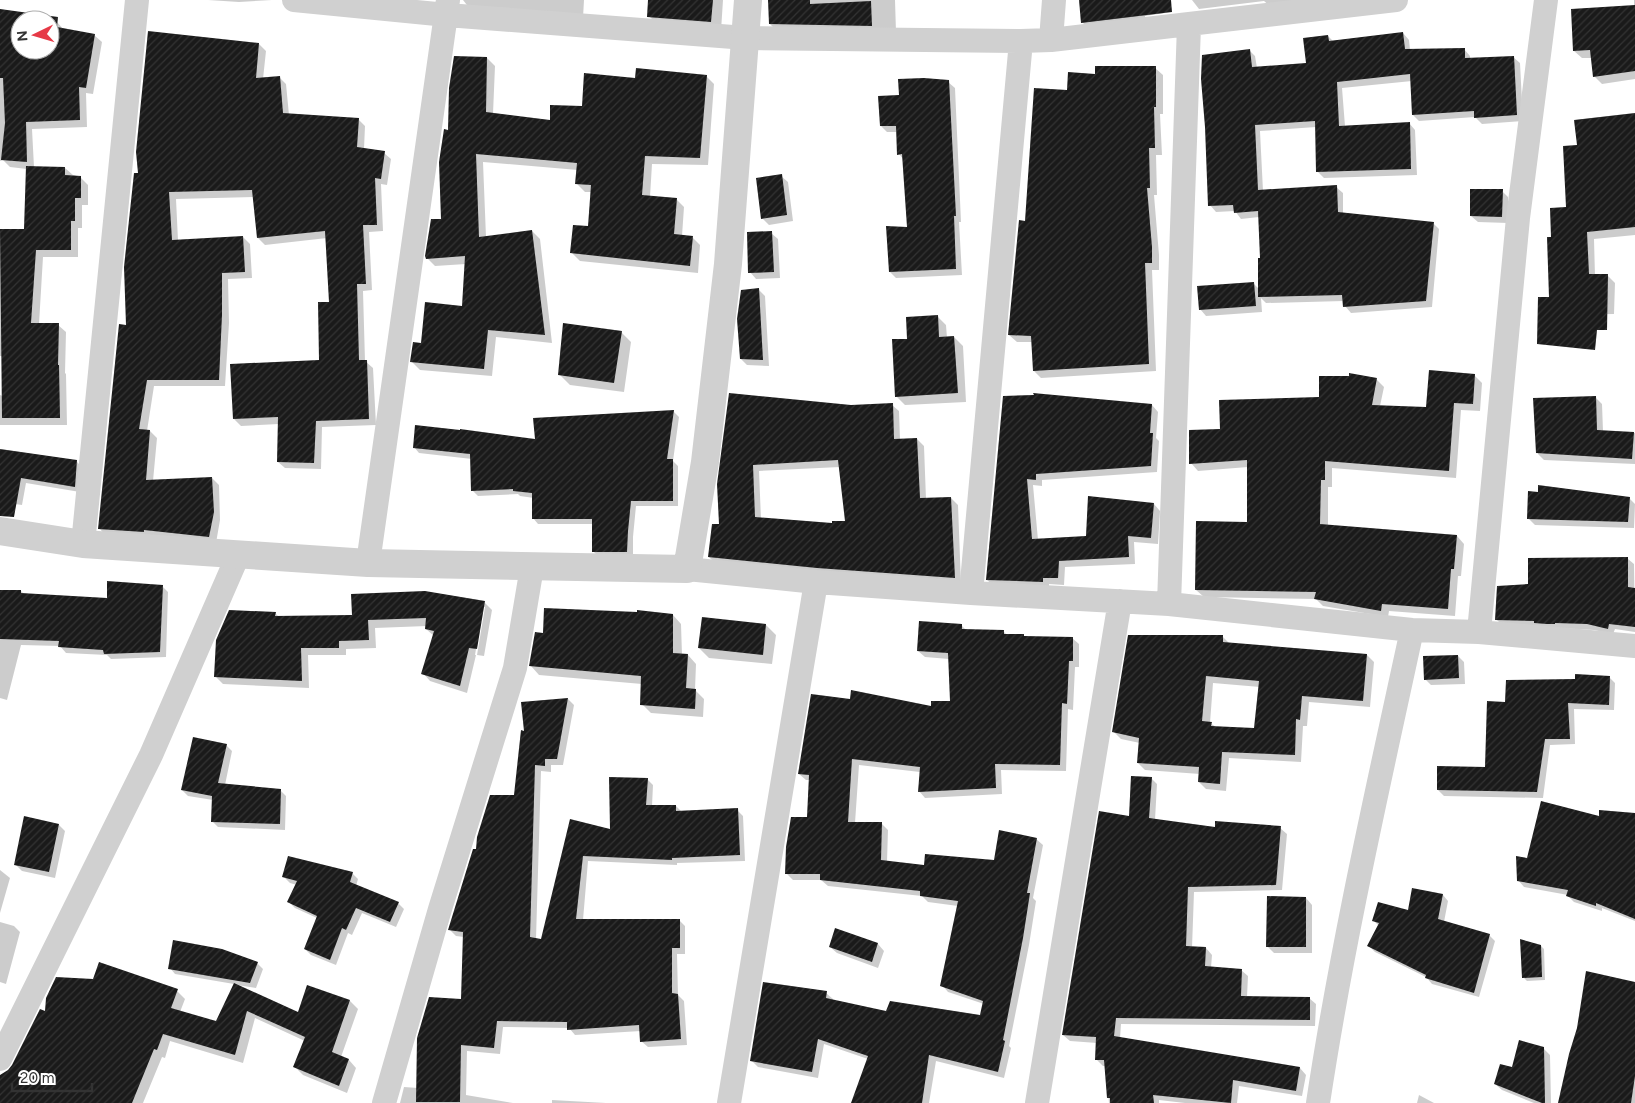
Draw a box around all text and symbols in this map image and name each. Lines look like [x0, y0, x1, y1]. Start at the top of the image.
north arrow [10, 10, 60, 60]
text: N [14, 30, 31, 42]
scale bar [12, 1060, 92, 1092]
text: 20 m [20, 1069, 54, 1087]

